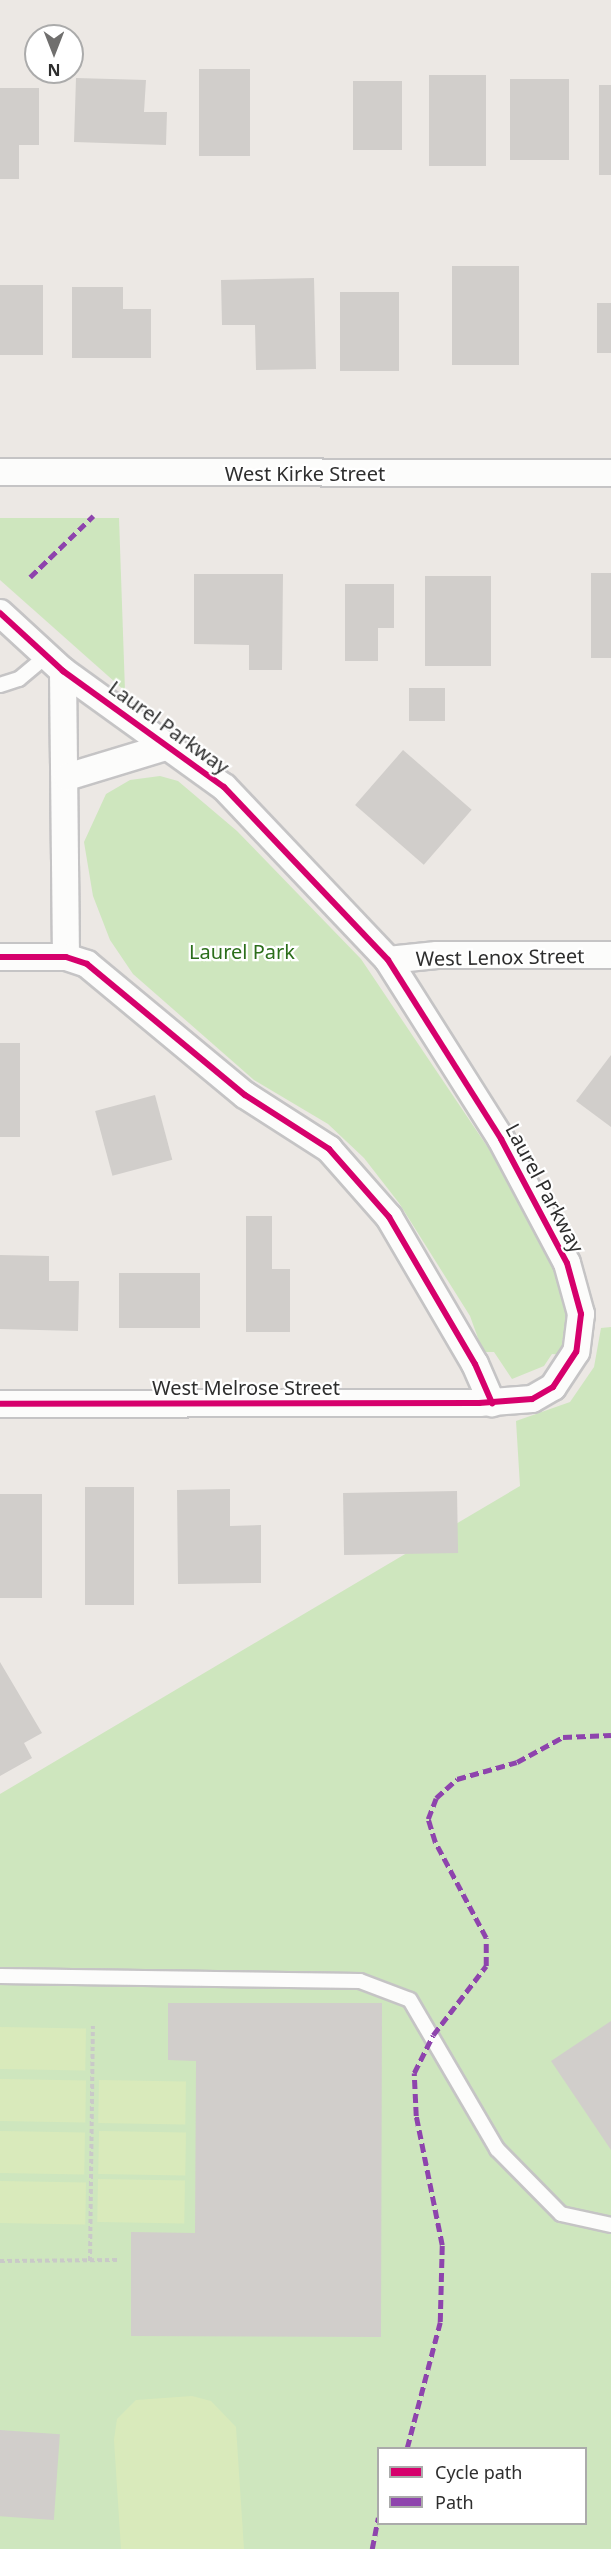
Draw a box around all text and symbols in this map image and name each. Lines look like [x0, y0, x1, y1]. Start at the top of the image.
north arrow [24, 24, 84, 84]
text: N [48, 59, 61, 81]
street label: West Kirke Street [225, 461, 385, 485]
street label: Laurel Parkway [104, 675, 234, 779]
park label: Laurel Park [189, 939, 295, 963]
street label: West Lenox Street [415, 944, 585, 970]
street label: Laurel Parkway [501, 1119, 589, 1257]
street label: West Melrose Street [152, 1375, 340, 1399]
legend [377, 2447, 587, 2525]
text: Cycle path [435, 2460, 522, 2484]
text: Path [435, 2490, 474, 2514]

